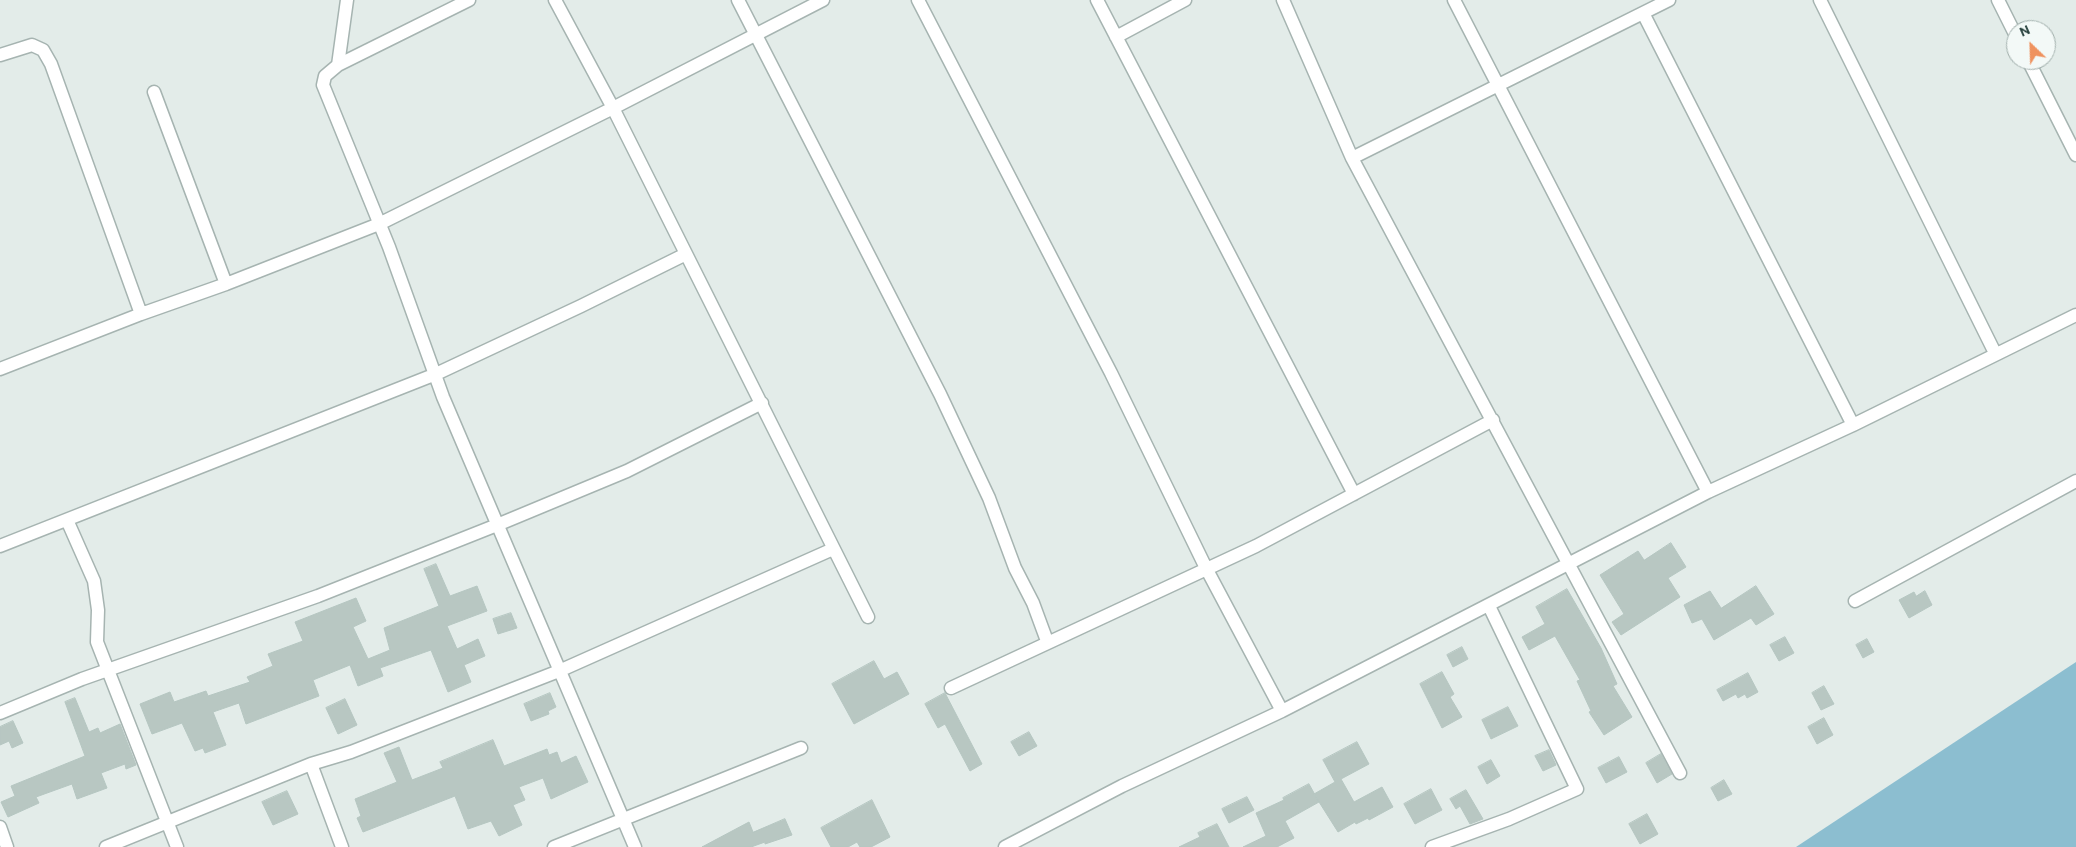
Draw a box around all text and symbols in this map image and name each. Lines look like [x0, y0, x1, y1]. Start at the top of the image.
north arrow [2006, 20, 2056, 70]
text: N [2017, 22, 2033, 42]

